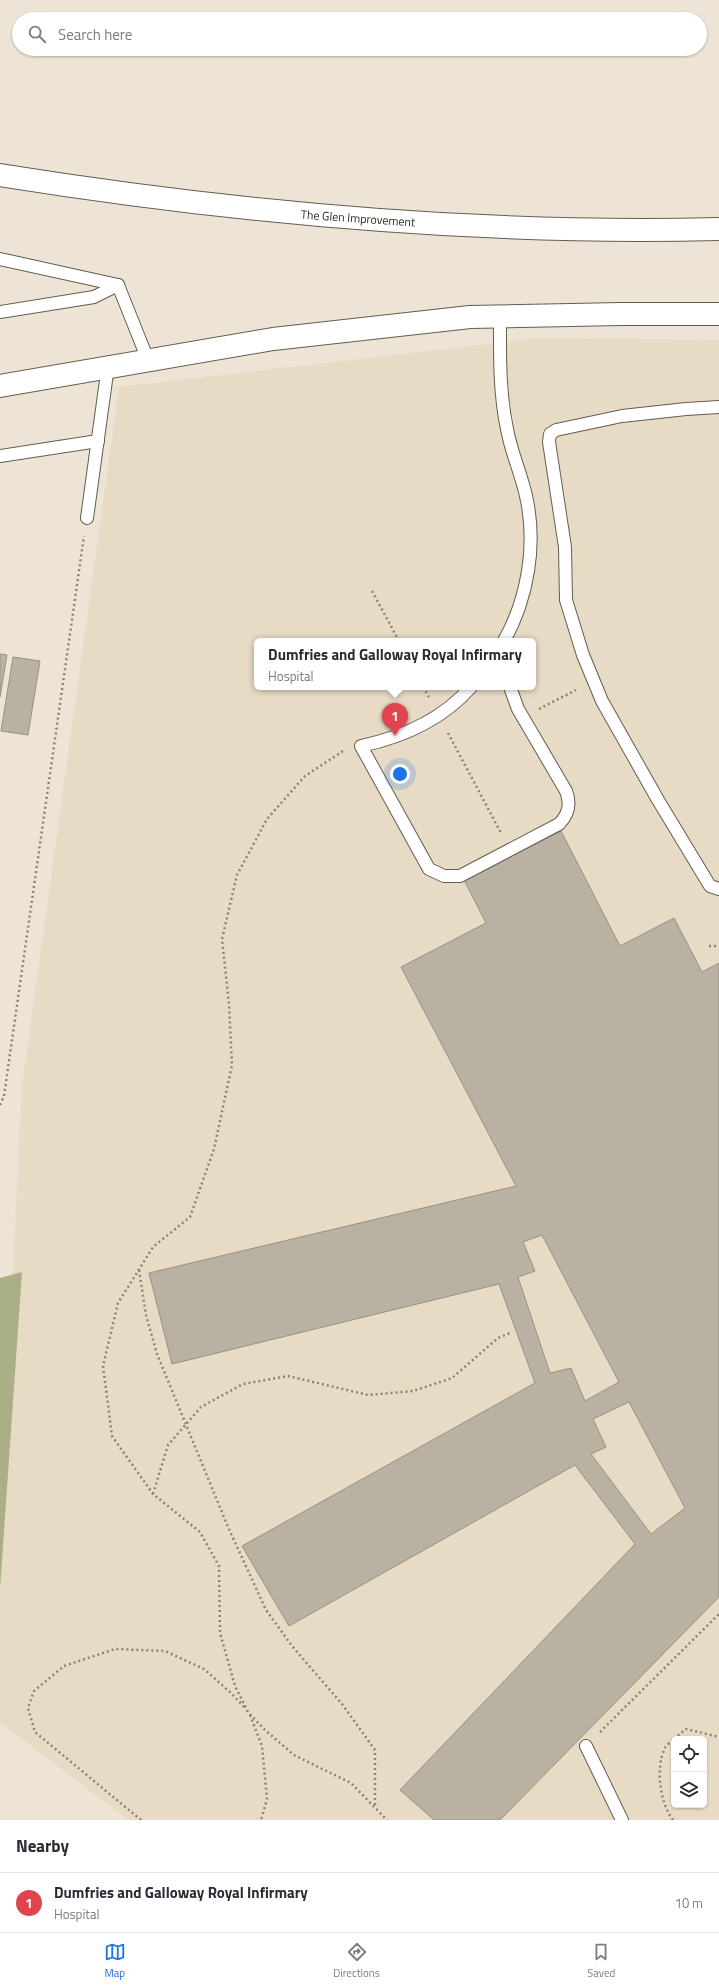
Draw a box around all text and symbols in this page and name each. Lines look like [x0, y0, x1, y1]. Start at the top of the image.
search box [12, 12, 707, 56]
icon: search [26, 23, 48, 45]
text: Search here [58, 23, 132, 46]
street label: The Glen Improvement [300, 205, 417, 232]
popup [254, 638, 536, 690]
text: Dumfries and Galloway Royal Infirmary [268, 643, 522, 666]
text: Hospital [268, 666, 314, 686]
pin: 1 [382, 703, 408, 736]
your location [390, 764, 410, 784]
map controls [671, 1736, 707, 1808]
button: locate [671, 1736, 707, 1772]
button: layers [671, 1772, 707, 1808]
text: Nearby [16, 1833, 69, 1859]
text: Dumfries and Galloway Royal Infirmary [54, 1881, 308, 1904]
text: 1 [25, 1893, 33, 1913]
text: 10 m [675, 1893, 703, 1913]
text: Hospital [54, 1904, 99, 1924]
tab: Map [104, 1941, 126, 1981]
tab: Directions [333, 1941, 380, 1981]
tab: Saved [587, 1941, 615, 1981]

